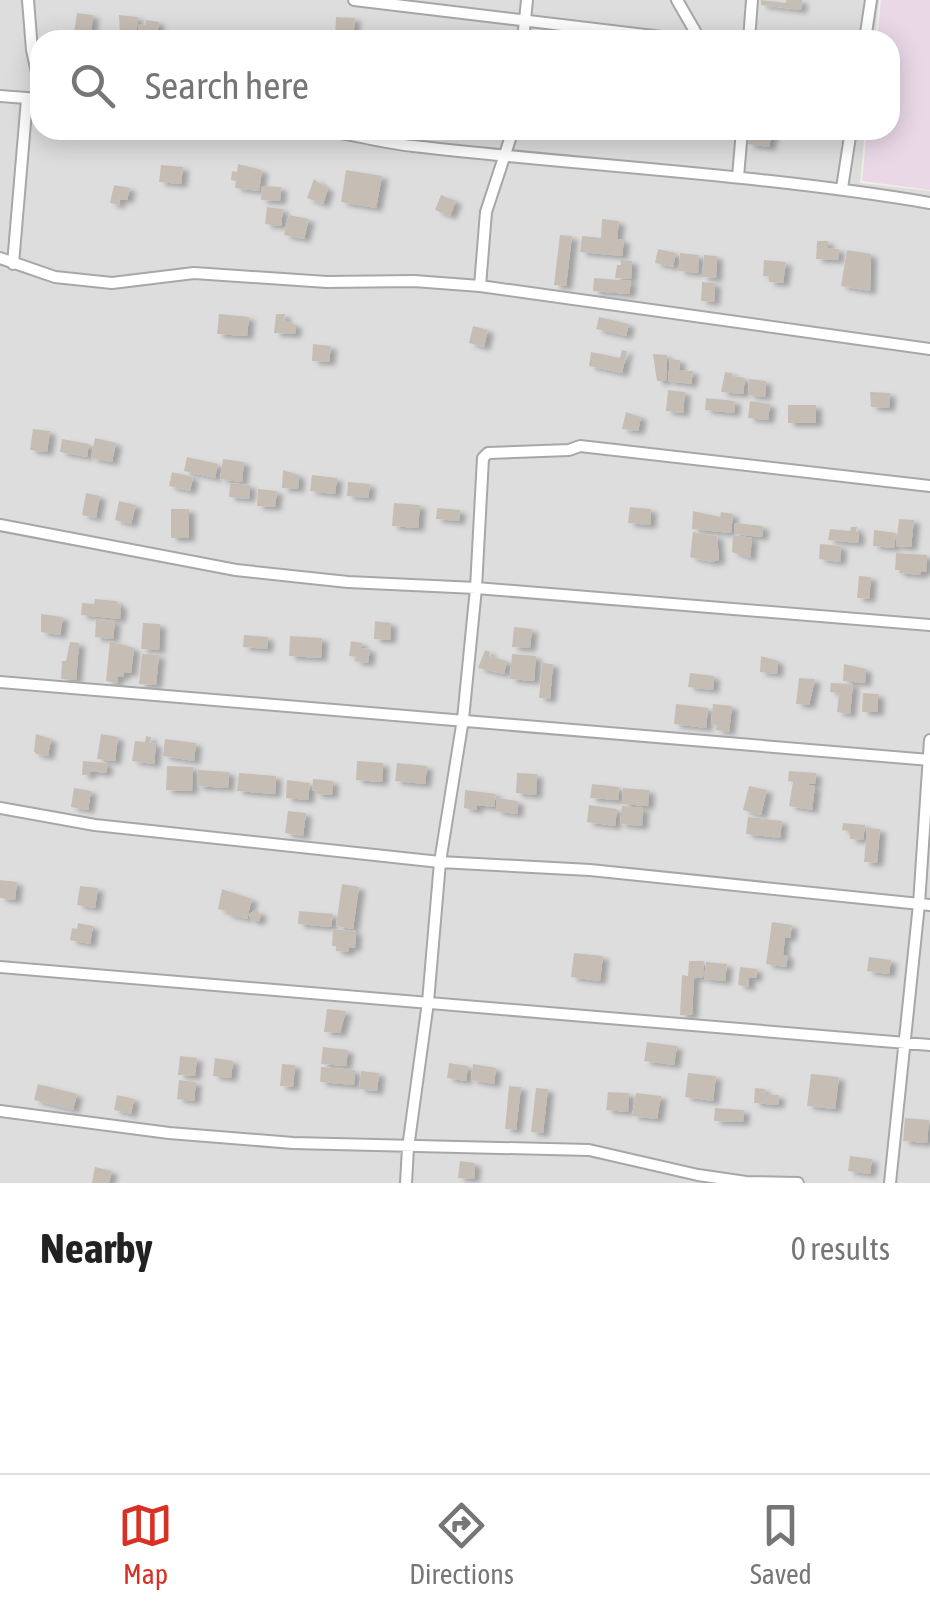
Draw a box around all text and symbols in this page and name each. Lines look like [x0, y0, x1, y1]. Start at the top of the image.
search box [30, 30, 900, 140]
icon: search [65, 58, 120, 113]
text: Search here [145, 64, 309, 107]
text: Nearby [40, 1224, 153, 1272]
text: 0 results [791, 1230, 890, 1267]
tab: Map [118, 1498, 173, 1590]
tab: Directions [409, 1498, 514, 1590]
tab: Saved [750, 1498, 812, 1590]

